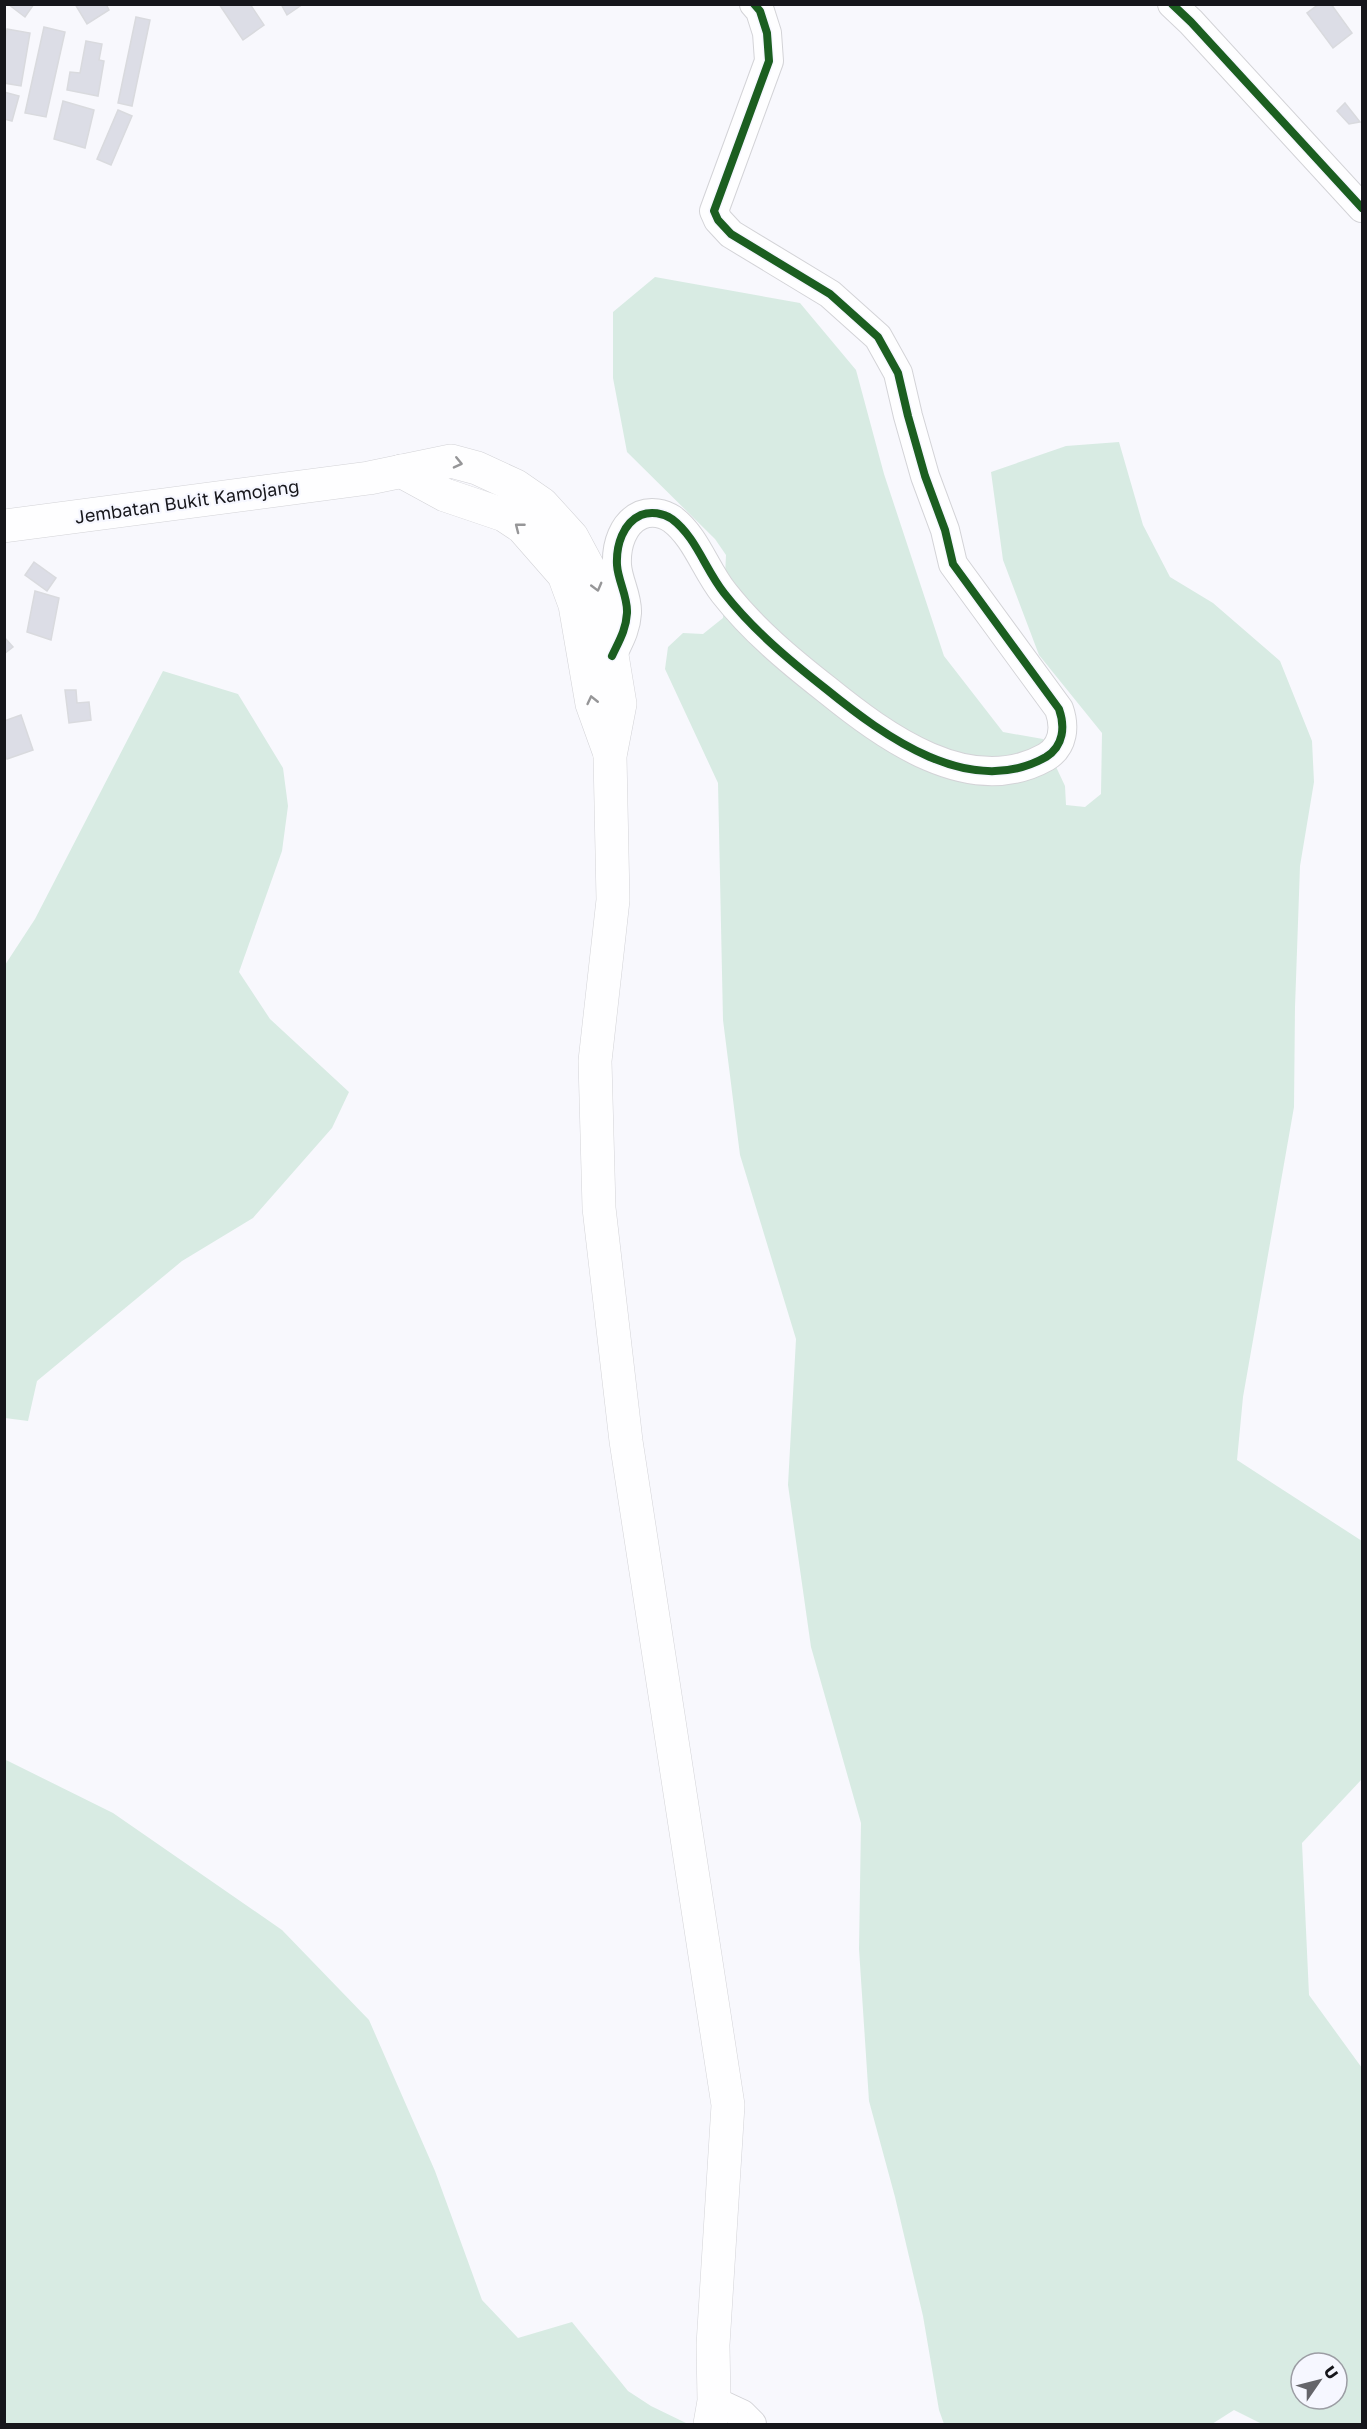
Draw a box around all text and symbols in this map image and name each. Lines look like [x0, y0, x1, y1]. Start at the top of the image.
one-way arrow [453, 456, 463, 469]
street label: Jembatan Bukit Kamojang [73, 474, 300, 528]
one-way arrow [515, 523, 526, 534]
one-way arrow [590, 581, 602, 592]
one-way arrow [586, 696, 599, 706]
north arrow [1289, 2351, 1349, 2411]
text: U [1320, 2362, 1343, 2383]

